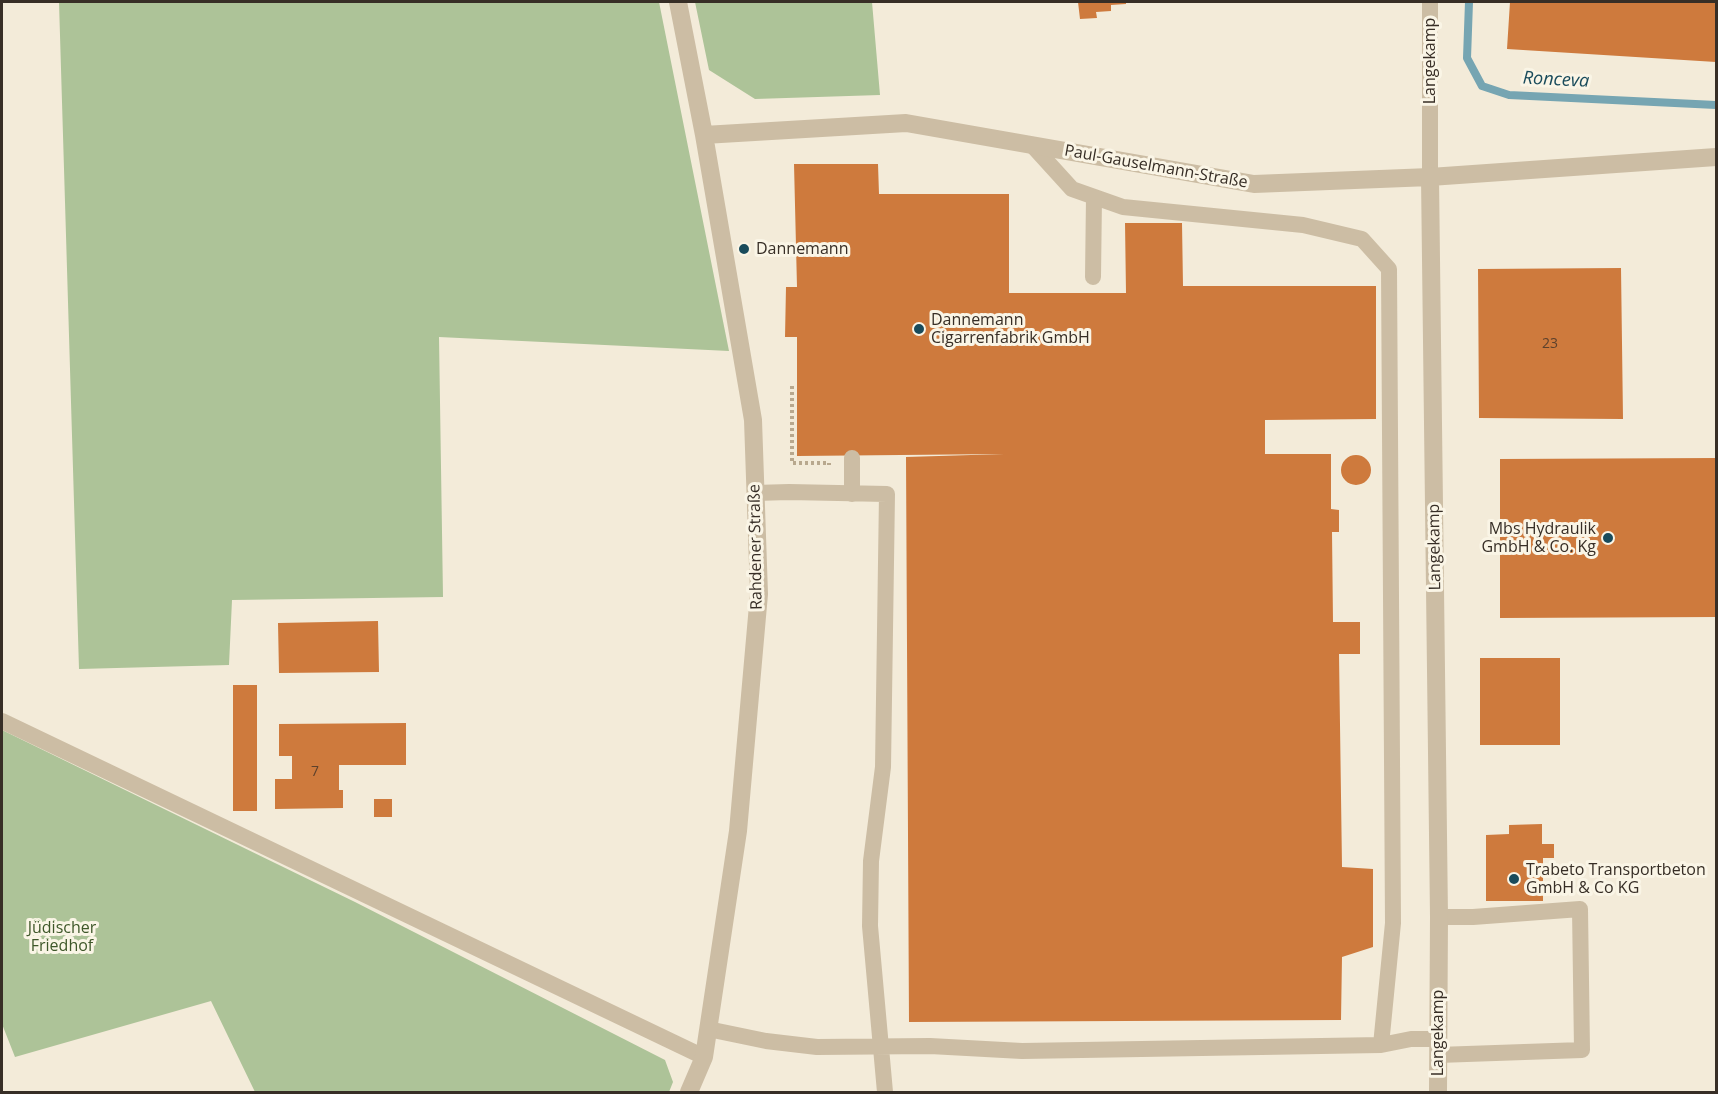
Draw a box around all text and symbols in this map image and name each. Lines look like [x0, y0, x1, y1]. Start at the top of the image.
street label: Langekamp [1420, 18, 1440, 104]
water label: Ronceva [1522, 67, 1590, 93]
street label: Paul-Gauselmann-Straße [1063, 141, 1249, 193]
place label: Dannemann [756, 239, 848, 259]
marker: Dannemann [737, 242, 751, 256]
place label: Dannemann Cigarrenfabrik GmbH [931, 310, 1090, 348]
marker: Dannemann Cigarrenfabrik GmbH [912, 322, 926, 336]
house number: 23 [1542, 336, 1558, 352]
street label: Rahdener Straße [745, 484, 767, 610]
street label: Langekamp [1425, 504, 1445, 590]
place label: Mbs Hydraulik GmbH & Co. Kg [1481, 519, 1596, 557]
marker: Mbs Hydraulik GmbH & Co. Kg [1601, 531, 1615, 545]
house number: 7 [311, 764, 319, 780]
place label: Trabeto Transportbeton GmbH & Co KG [1526, 860, 1706, 898]
marker: Trabeto Transportbeton GmbH & Co KG [1507, 872, 1521, 886]
park label: Jüdischer Friedhof [28, 918, 96, 956]
street label: Langekamp [1428, 990, 1448, 1076]

